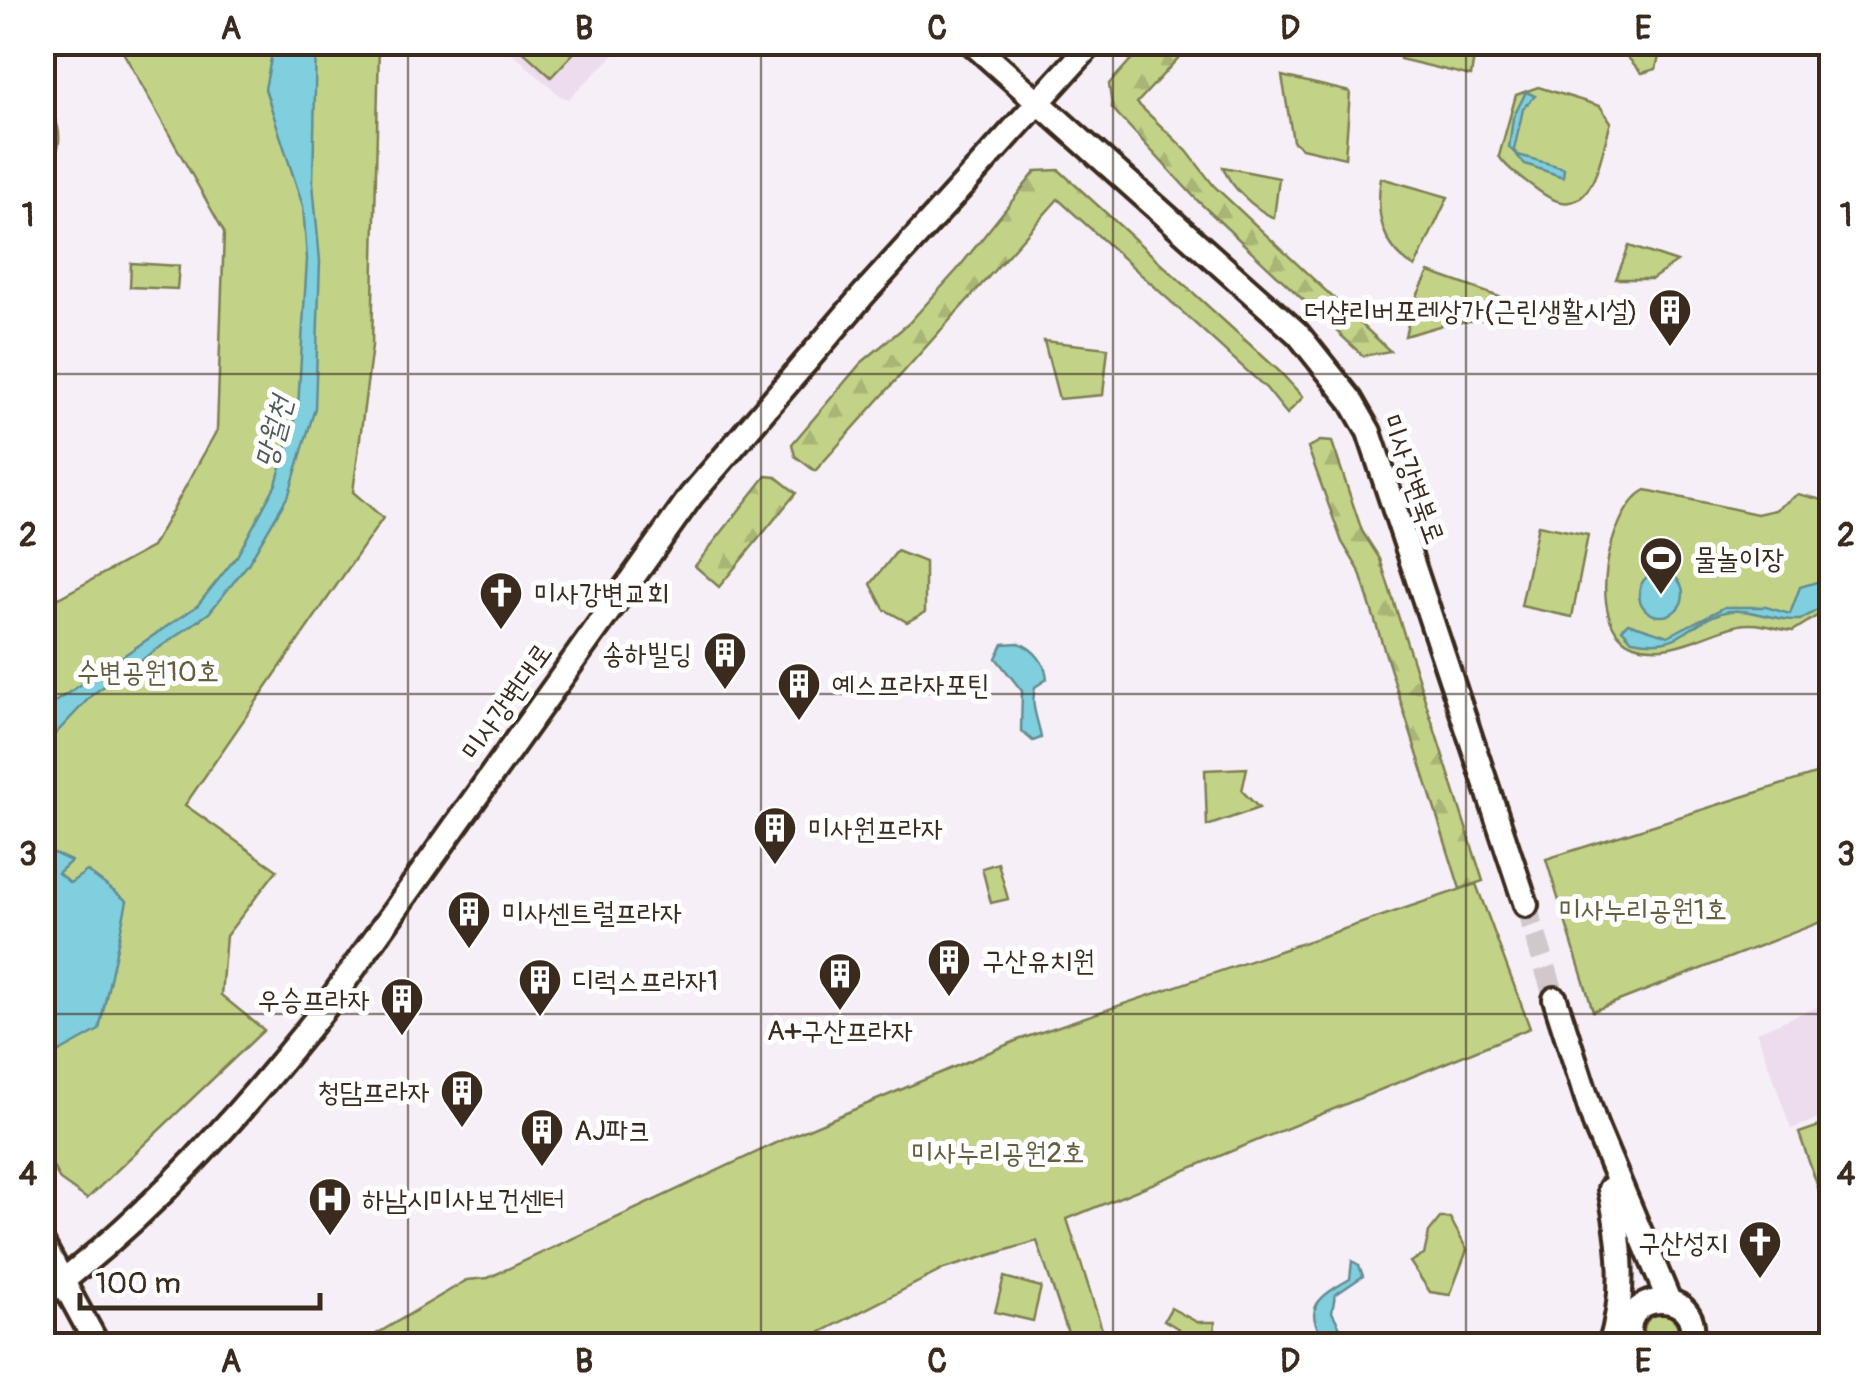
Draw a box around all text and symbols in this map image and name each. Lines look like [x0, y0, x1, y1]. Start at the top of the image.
text: A [221, 9, 242, 49]
text: B [575, 9, 593, 49]
text: C [927, 9, 947, 49]
text: D [1280, 9, 1300, 49]
text: E [1635, 9, 1652, 49]
text: 1 [22, 196, 34, 236]
text: 1 [1840, 196, 1852, 236]
building icon: 더샵리버포레상가(근린생활시설) [1647, 287, 1693, 348]
place label: 더샵리버포레상가(근린생활시설) [1304, 294, 1638, 329]
water label: 망월천 [246, 390, 301, 472]
street label: 미사강변북로 [1373, 410, 1452, 549]
text: 2 [19, 516, 37, 556]
text: 2 [1837, 516, 1855, 556]
sports icon: 물놀이장 [1638, 535, 1684, 596]
place label: 물놀이장 [1694, 542, 1785, 577]
church icon: 미사강변교회 [478, 570, 524, 631]
place label: 미사강변교회 [534, 577, 669, 612]
building icon: 송하빌딩 [702, 630, 748, 691]
street label: 미사강변대로 [454, 636, 560, 767]
place label: 송하빌딩 [602, 637, 692, 672]
park label: 수변공원10호 [77, 655, 219, 690]
building icon: 예스프라자포틴 [776, 661, 822, 722]
place label: 예스프라자포틴 [832, 668, 990, 703]
building icon: 미사원프라자 [752, 805, 798, 866]
place label: 미사원프라자 [808, 812, 943, 847]
text: 3 [19, 835, 37, 875]
text: 3 [1837, 835, 1855, 875]
building icon: 미사센트럴프라자 [446, 889, 492, 950]
park label: 미사누리공원1호 [1559, 893, 1727, 928]
place label: 미사센트럴프라자 [502, 896, 682, 931]
building icon: 구산유치원 [926, 937, 972, 998]
place label: 구산유치원 [982, 944, 1095, 979]
building icon: A+구산프라자 [817, 951, 863, 1012]
building icon: 디럭스프라자1 [517, 957, 563, 1018]
place label: 디럭스프라자1 [572, 964, 718, 999]
building icon: 우승프라자 [379, 976, 425, 1037]
place label: 우승프라자 [257, 983, 370, 1018]
place label: A+구산프라자 [767, 1014, 913, 1049]
building icon: 청담프라자 [439, 1068, 485, 1129]
place label: 청담프라자 [317, 1075, 430, 1110]
building icon: AJ파크 [519, 1107, 565, 1168]
place label: AJ파크 [574, 1114, 651, 1149]
park label: 미사누리공원2호 [911, 1136, 1085, 1171]
text: 4 [19, 1155, 38, 1195]
text: 4 [1837, 1155, 1856, 1195]
hospital icon: 하남시미사보건센터 [307, 1176, 353, 1237]
place label: 하남시미사보건센터 [362, 1183, 565, 1218]
church icon: 구산성지 [1737, 1219, 1783, 1280]
place label: 구산성지 [1638, 1226, 1728, 1261]
scale bar [80, 1248, 320, 1310]
text: 100 m [95, 1265, 181, 1302]
text: A [221, 1342, 242, 1382]
text: B [575, 1342, 593, 1382]
text: C [927, 1342, 947, 1382]
text: D [1280, 1342, 1300, 1382]
text: E [1635, 1342, 1652, 1382]

